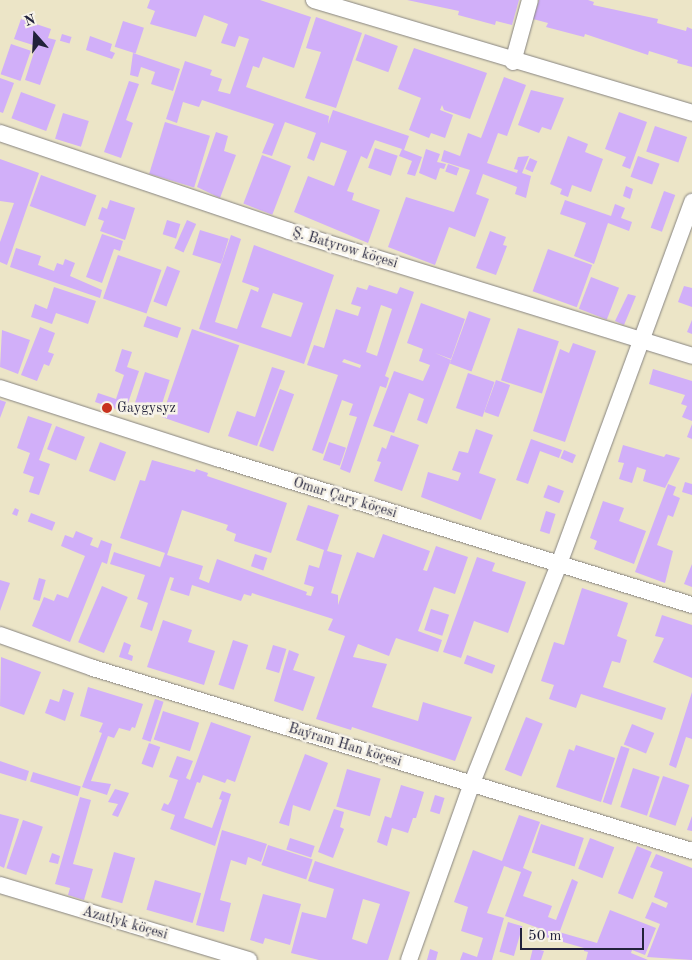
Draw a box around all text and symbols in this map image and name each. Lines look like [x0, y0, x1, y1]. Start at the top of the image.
north arrow [10, 10, 60, 60]
text: N [23, 12, 37, 29]
street label: Ş. Batyrow köçesi [290, 224, 400, 272]
place label: Gaygysyz [117, 400, 176, 416]
marker: Gaygysyz [101, 402, 113, 414]
street label: Omar Çary köçesi [291, 474, 399, 522]
street label: Baýram Han köçesi [286, 720, 404, 770]
street label: Azatlyk köçesi [81, 903, 169, 943]
scale bar [522, 918, 646, 950]
text: 50 m [528, 929, 562, 944]

